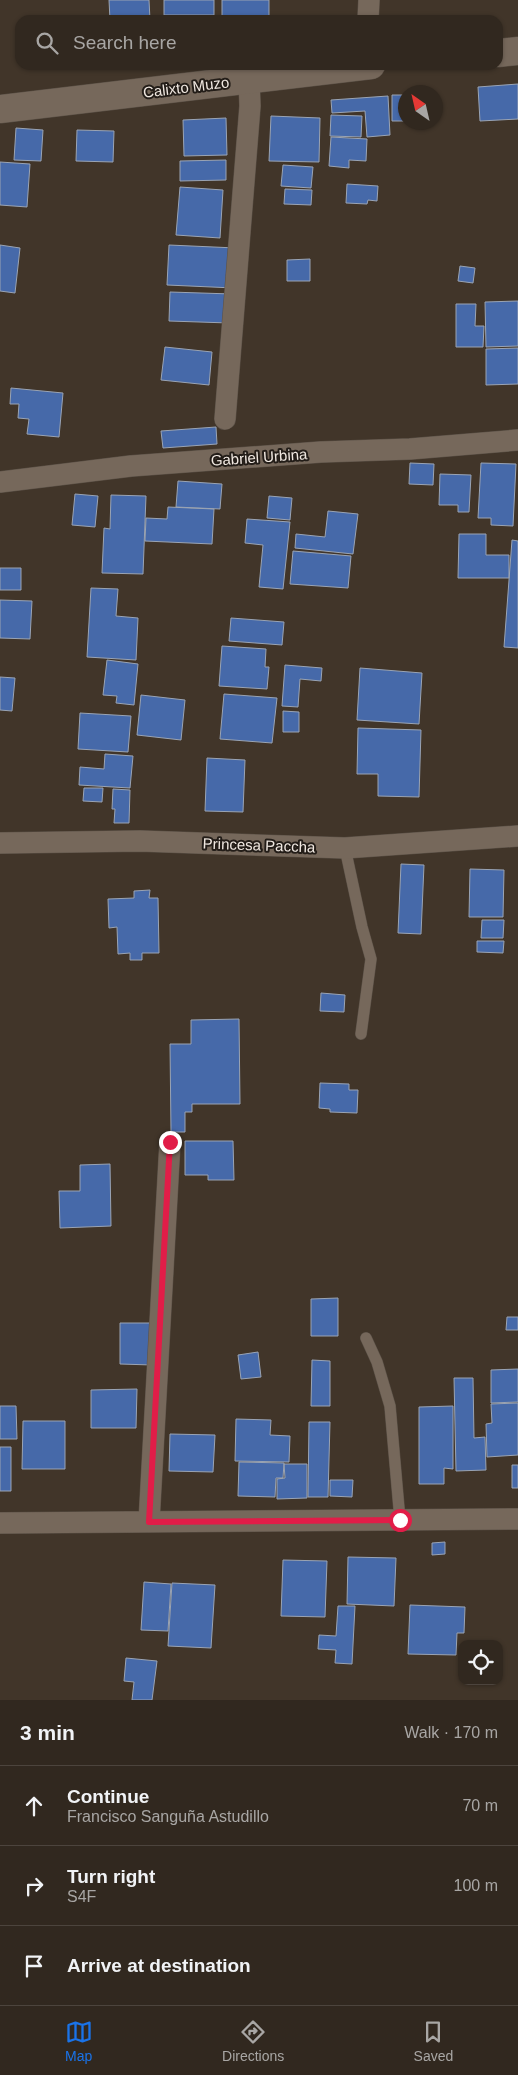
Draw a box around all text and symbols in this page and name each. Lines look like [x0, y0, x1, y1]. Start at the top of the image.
search box [15, 15, 503, 70]
icon: search [33, 29, 61, 57]
text: Search here [73, 32, 177, 53]
street label: Calixto Muzo [142, 73, 230, 101]
north arrow [398, 85, 443, 130]
street label: Gabriel Urbina [210, 445, 308, 469]
street label: Princesa Paccha [202, 835, 316, 855]
route end [159, 1131, 182, 1154]
route start [389, 1509, 412, 1532]
map controls [458, 1640, 503, 1685]
button: locate [458, 1640, 503, 1685]
text: 3 min [20, 1721, 75, 1744]
text: Walk · 170 m [404, 1724, 498, 1741]
text: Continue [67, 1786, 149, 1807]
icon: ahead [20, 1792, 48, 1820]
text: 70 m [462, 1797, 498, 1814]
text: Francisco Sanguña Astudillo [67, 1808, 269, 1825]
text: Turn right [67, 1866, 155, 1887]
icon: right [20, 1872, 48, 1900]
text: 100 m [454, 1877, 498, 1894]
text: S4F [67, 1888, 96, 1905]
icon: arrive [20, 1952, 48, 1980]
text: Arrive at destination [67, 1955, 251, 1976]
tab: Map [65, 2018, 93, 2064]
tab: Directions [222, 2018, 284, 2064]
tab: Saved [414, 2018, 453, 2064]

